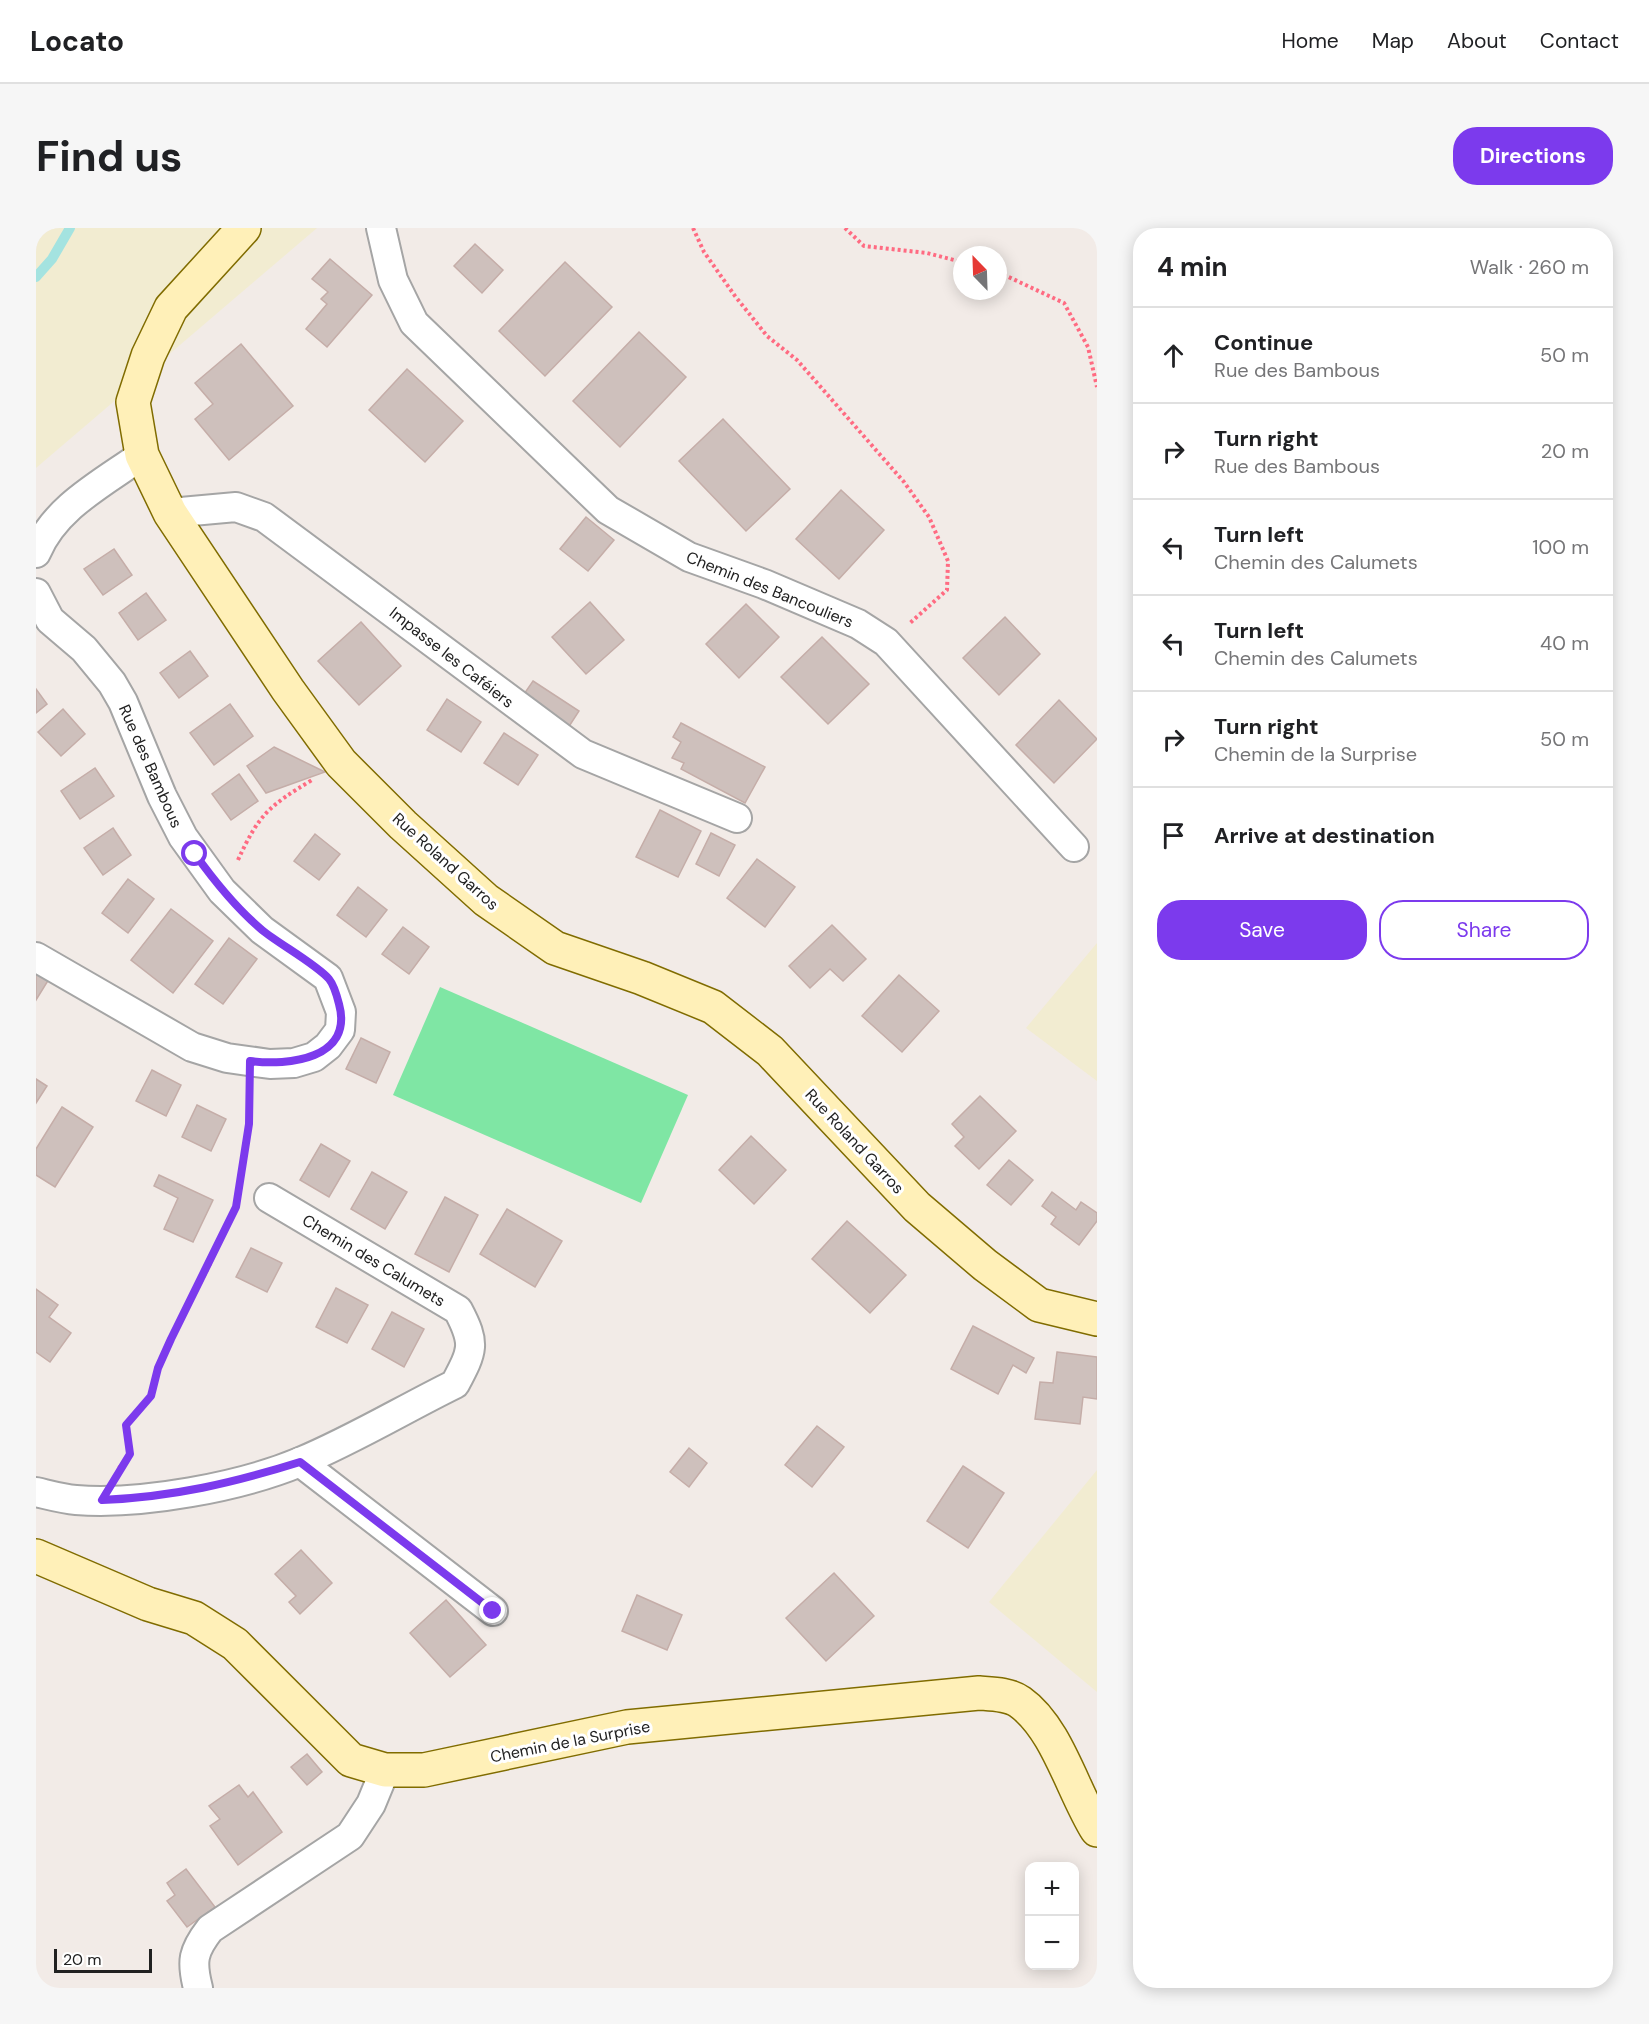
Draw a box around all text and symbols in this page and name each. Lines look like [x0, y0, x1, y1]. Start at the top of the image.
text: Locato [30, 23, 124, 60]
text: Home [1281, 27, 1339, 55]
text: Map [1372, 27, 1414, 55]
text: About [1447, 27, 1507, 55]
text: Contact [1540, 27, 1619, 55]
button: Directions [1453, 127, 1613, 185]
text: Find us [36, 129, 182, 184]
north arrow [953, 246, 1007, 300]
text: 4 min [1157, 250, 1228, 284]
text: Walk · 260 m [1470, 254, 1589, 280]
text: Continue [1214, 328, 1313, 357]
icon: ahead [1157, 339, 1190, 372]
text: 50 m [1540, 342, 1589, 368]
text: Rue des Bambous [1214, 357, 1380, 383]
text: Turn right [1214, 424, 1319, 453]
icon: right [1157, 435, 1190, 468]
text: 20 m [1541, 438, 1589, 464]
text: Rue des Bambous [1214, 453, 1380, 479]
text: Turn left [1214, 520, 1304, 549]
icon: left [1157, 531, 1190, 564]
text: 100 m [1532, 534, 1589, 560]
street label: Chemin des Bancouliers [683, 546, 856, 633]
text: Chemin des Calumets [1214, 549, 1418, 575]
street label: Impasse les Caféiers [385, 602, 518, 713]
text: Turn left [1214, 616, 1304, 645]
icon: left [1157, 627, 1190, 660]
text: 40 m [1540, 630, 1589, 656]
text: Chemin des Calumets [1214, 645, 1418, 671]
street label: Rue des Bambous [114, 701, 187, 831]
text: Turn right [1214, 712, 1319, 741]
icon: right [1157, 723, 1190, 756]
text: 50 m [1540, 726, 1589, 752]
text: Chemin de la Surprise [1214, 741, 1417, 767]
street label: Rue Roland Garros [388, 808, 503, 915]
icon: arrive [1157, 819, 1190, 852]
text: Arrive at destination [1214, 821, 1435, 850]
route start [181, 840, 207, 866]
button: Save [1157, 900, 1367, 960]
button: Share [1379, 900, 1589, 960]
street label: Rue Roland Garros [801, 1084, 909, 1198]
street label: Chemin des Calumets [298, 1209, 449, 1311]
route end [479, 1597, 505, 1623]
street label: Chemin de la Surprise [488, 1716, 652, 1767]
map controls [1025, 1862, 1079, 1970]
button: + [1025, 1862, 1079, 1916]
button: − [1025, 1916, 1079, 1970]
scale bar [54, 1946, 152, 1974]
text: 20 m [63, 1949, 102, 1970]

